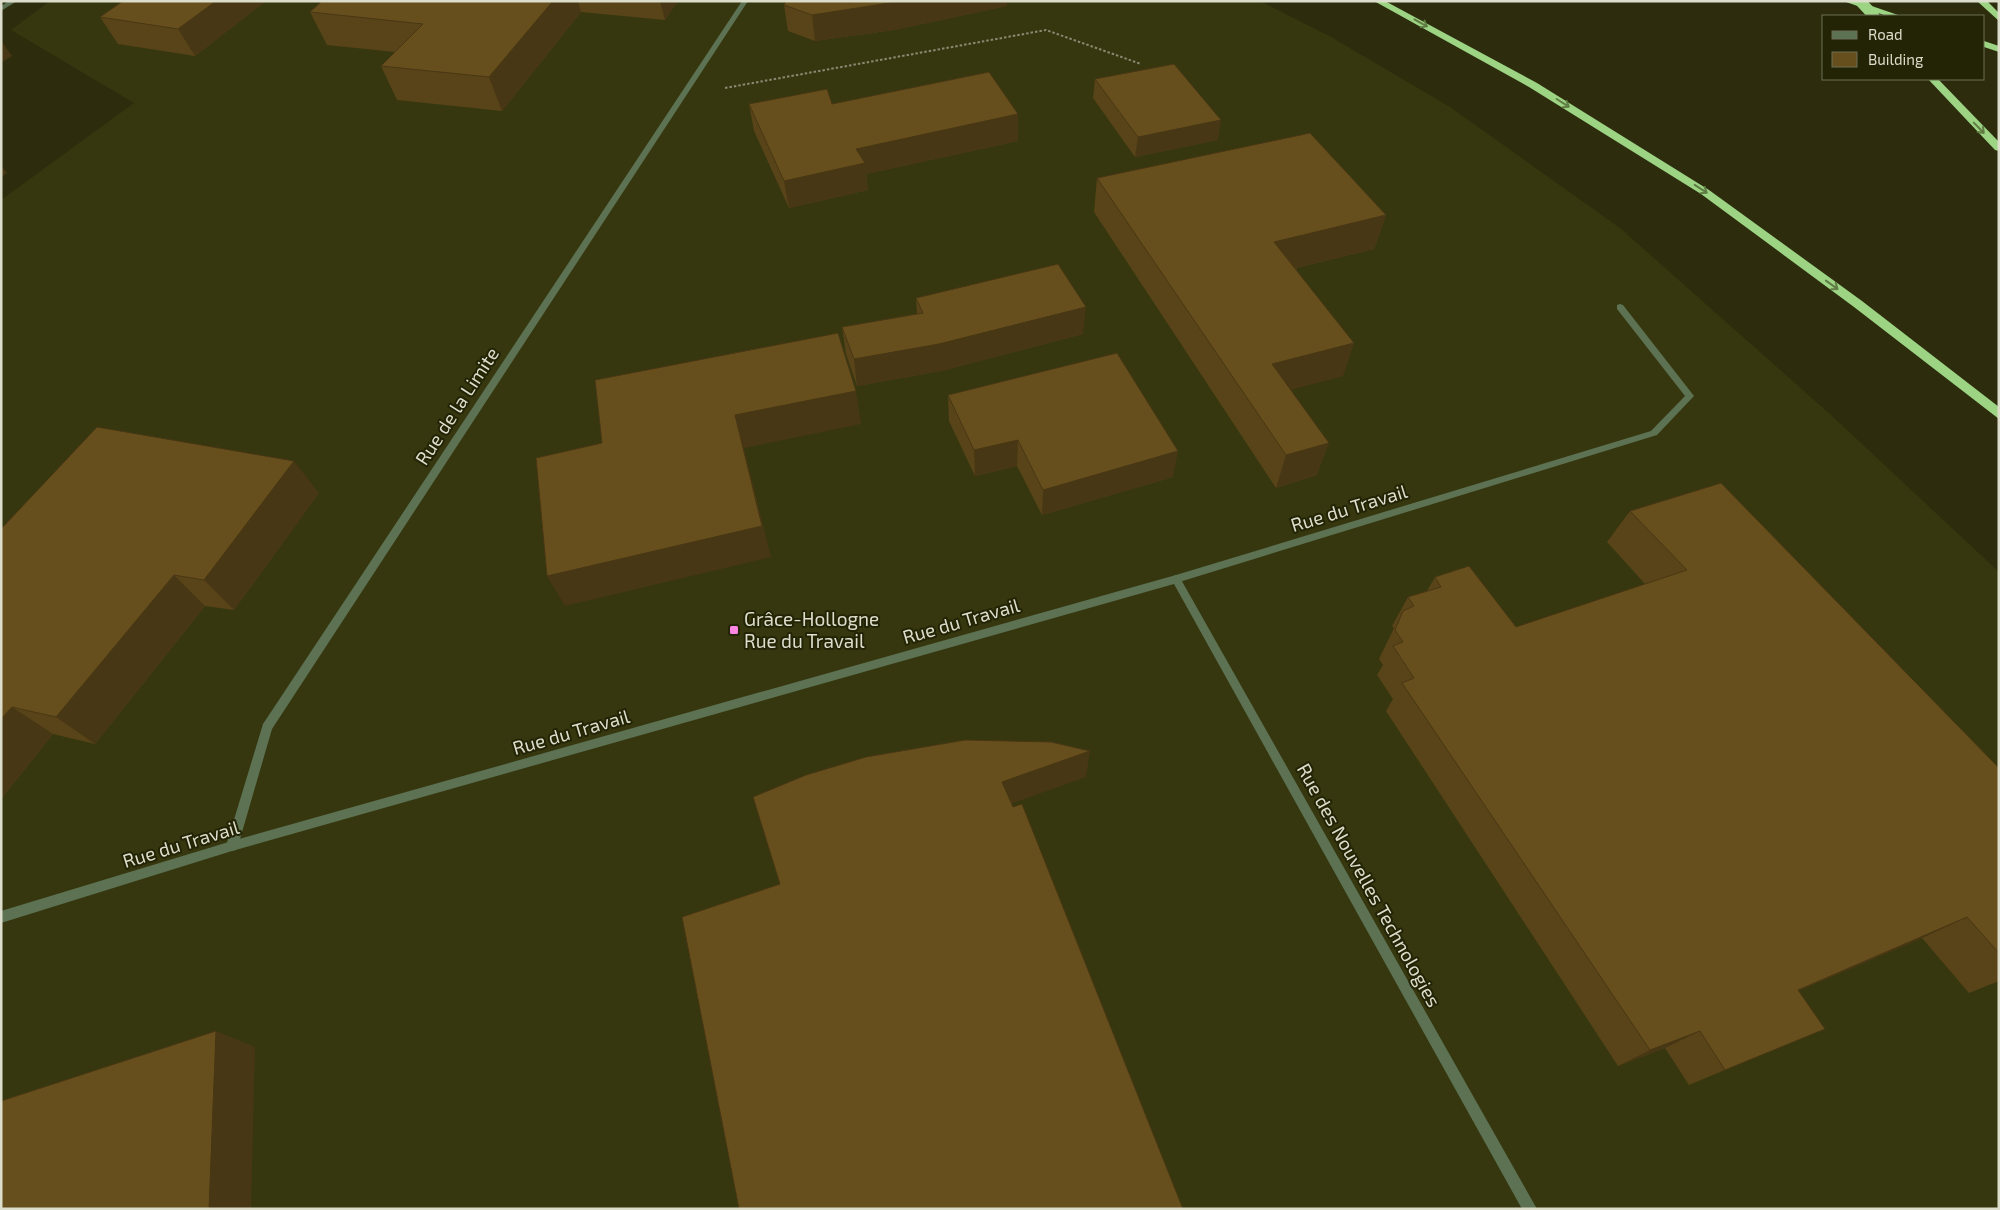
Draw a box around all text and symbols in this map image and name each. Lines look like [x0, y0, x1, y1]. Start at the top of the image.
legend [1822, 15, 1985, 80]
one-way arrow [1414, 19, 1428, 29]
text: Road [1868, 25, 1903, 43]
text: Building [1868, 50, 1924, 68]
one-way arrow [1556, 98, 1570, 108]
one-way arrow [1973, 122, 1986, 134]
one-way arrow [1693, 185, 1707, 195]
one-way arrow [1825, 280, 1839, 290]
street label: Rue de la Limite [410, 342, 503, 469]
street label: Rue du Travail [1288, 479, 1410, 536]
street label: Rue du Travail [900, 593, 1022, 648]
place label: Grâce-Hollogne Rue du Travail [744, 607, 879, 652]
marker: Grâce-Hollogne Rue du Travail [728, 624, 740, 636]
street label: Rue du Travail [510, 704, 632, 759]
street label: Rue des Nouvelles Technologies [1293, 759, 1446, 1011]
street label: Rue du Travail [120, 815, 242, 872]

